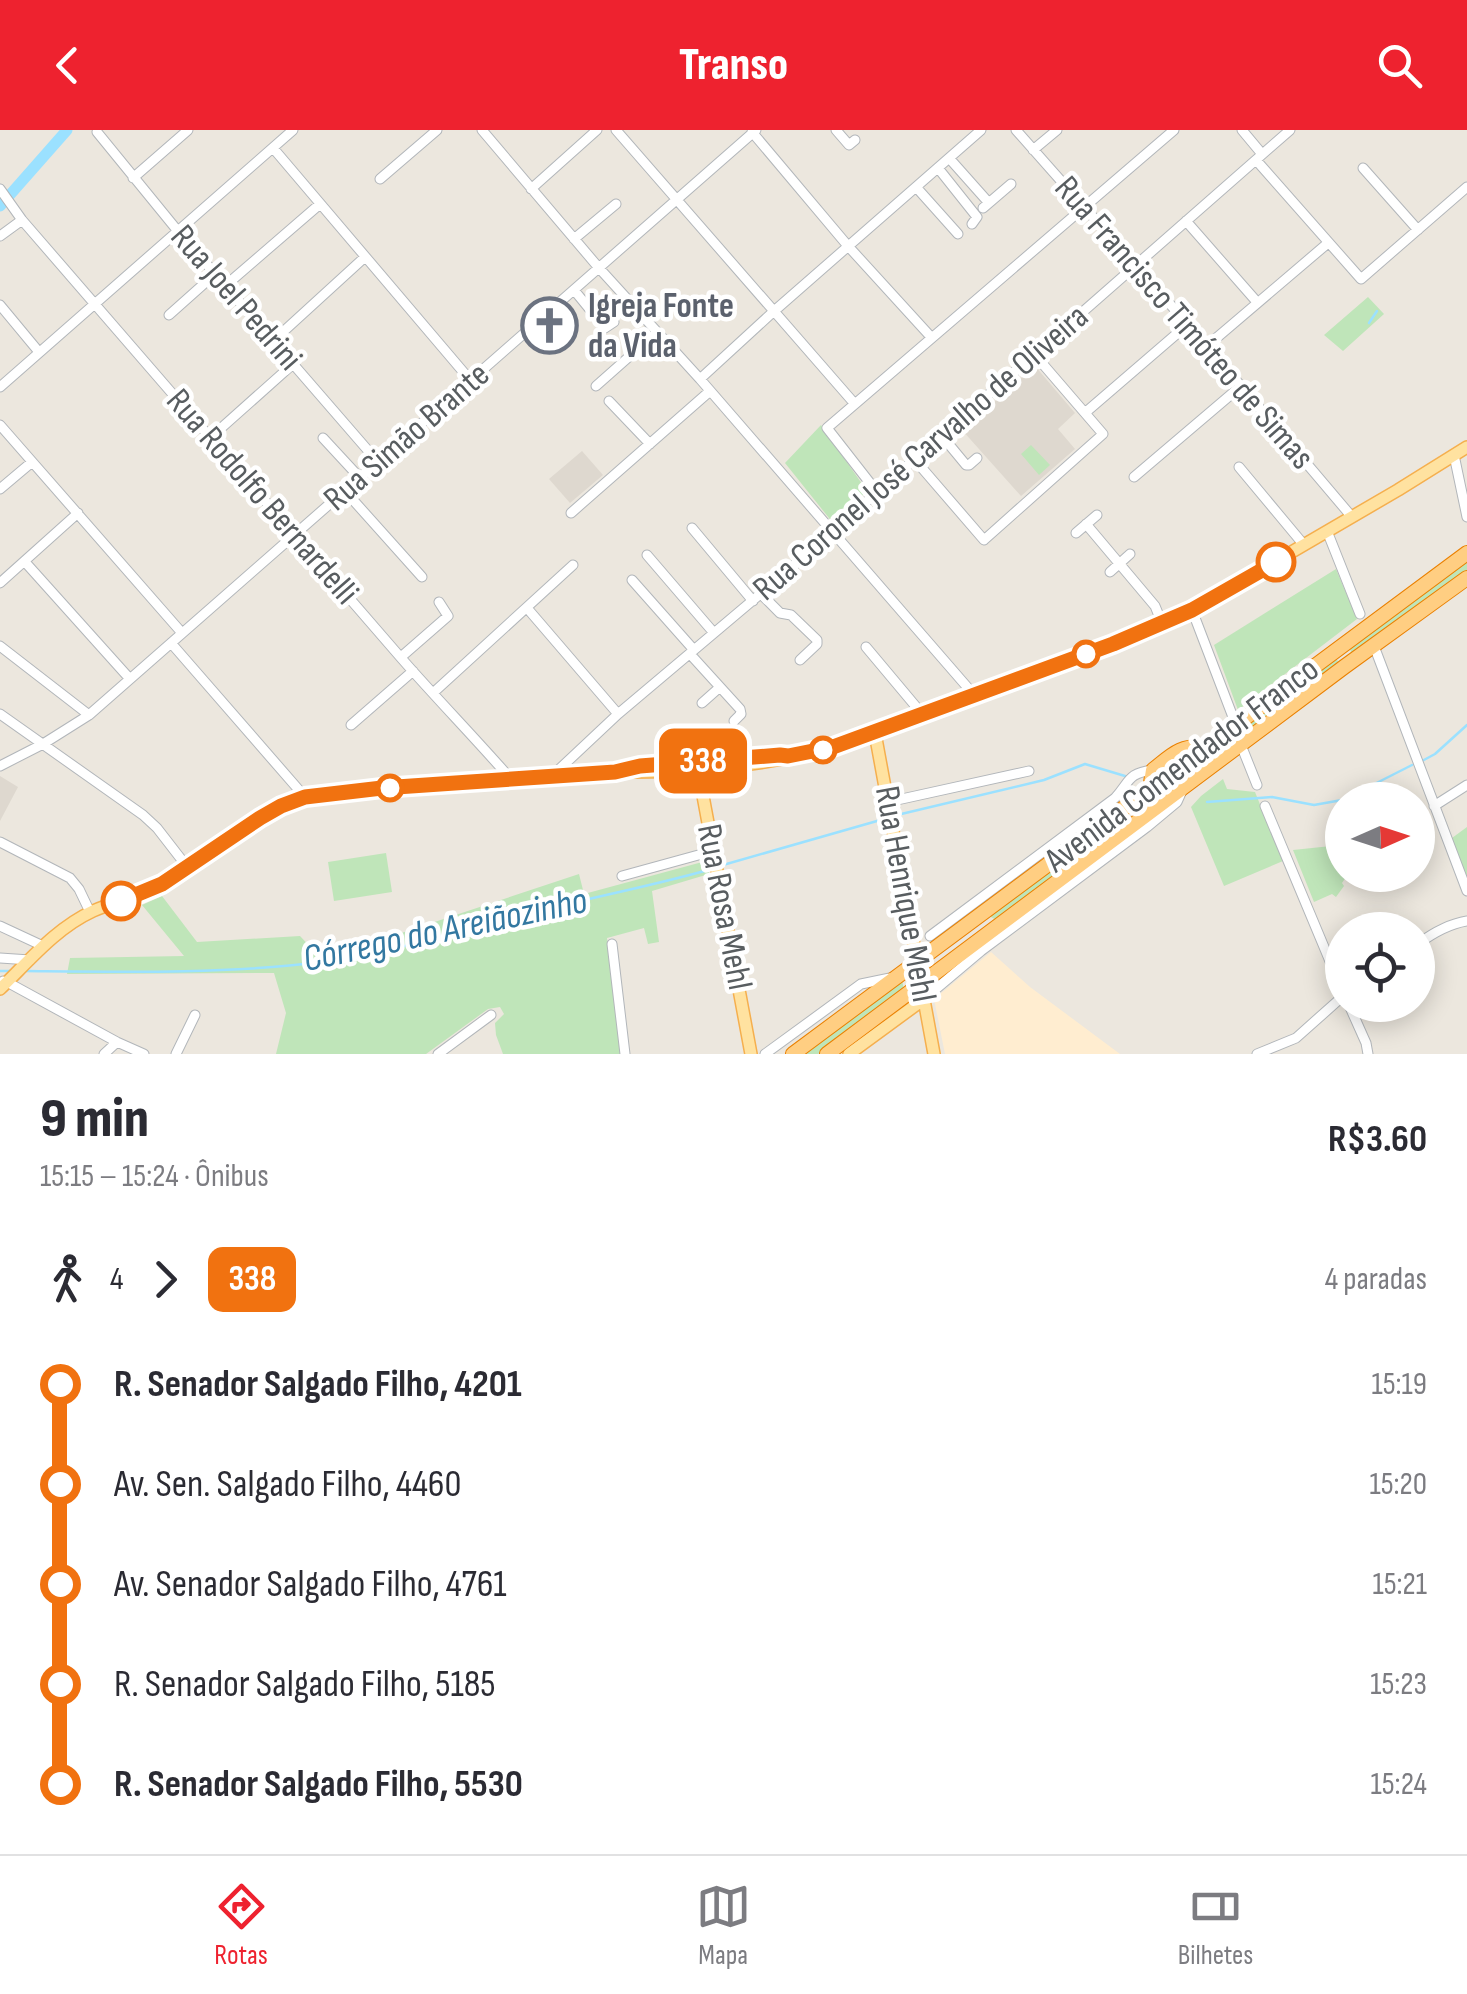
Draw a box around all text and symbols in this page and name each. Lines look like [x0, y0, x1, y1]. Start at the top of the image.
icon: back [40, 38, 95, 93]
text: Transo [679, 38, 788, 93]
icon: search [1372, 38, 1427, 93]
street label: Rua Francisco Timóteo de Simas [1045, 168, 1323, 478]
street label: Rua Joel Pedrini [161, 216, 311, 380]
place label: Igreja Fonte da Vida [588, 285, 734, 368]
church icon: Igreja Fonte da Vida [519, 296, 579, 356]
street label: Rua Coronel José Carvalho de Oliveira [744, 296, 1098, 610]
street label: Rua Simão Brante [315, 353, 499, 521]
street label: Rua Rodolfo Bernardelli [157, 380, 367, 614]
unlabelled marker [1257, 543, 1295, 581]
unlabelled marker [1073, 641, 1099, 667]
street label: Avenida Comendador Franco [1036, 648, 1328, 883]
line badge: 338 [646, 728, 760, 794]
unlabelled marker [810, 737, 836, 763]
text: 338 [679, 740, 727, 783]
unlabelled marker [377, 775, 403, 801]
north arrow [1325, 782, 1435, 892]
map controls [1325, 782, 1435, 1022]
street label: Rua Henrique Mehl [865, 783, 945, 1005]
street label: Rua Rosa Mehl [687, 820, 761, 994]
water label: Córrego do Areiãozinho [299, 878, 591, 982]
unlabelled marker [102, 882, 140, 920]
button: locate [1325, 912, 1435, 1022]
text: 9 min [40, 1086, 149, 1153]
text: R$3.60 [1328, 1117, 1427, 1162]
text: 15:15 – 15:24 · Ônibus [40, 1157, 269, 1196]
icon: walk [40, 1252, 95, 1307]
icon: forward [138, 1252, 193, 1307]
text: 338 [228, 1258, 276, 1301]
text: 4 [110, 1260, 123, 1299]
text: 4 paradas [1325, 1260, 1427, 1299]
text: R. Senador Salgado Filho, 4201 [114, 1362, 522, 1407]
text: 15:19 [1372, 1365, 1427, 1404]
text: Av. Sen. Salgado Filho, 4460 [114, 1462, 461, 1507]
text: 15:20 [1369, 1465, 1427, 1504]
text: Av. Senador Salgado Filho, 4761 [114, 1562, 507, 1607]
text: 15:21 [1372, 1565, 1427, 1604]
text: R. Senador Salgado Filho, 5185 [114, 1662, 496, 1707]
text: 15:23 [1370, 1665, 1427, 1704]
text: R. Senador Salgado Filho, 5530 [114, 1762, 523, 1807]
text: 15:24 [1371, 1765, 1427, 1804]
tab: Rotas [214, 1879, 269, 1972]
tab: Mapa [696, 1879, 751, 1972]
tab: Bilhetes [1178, 1879, 1253, 1972]

